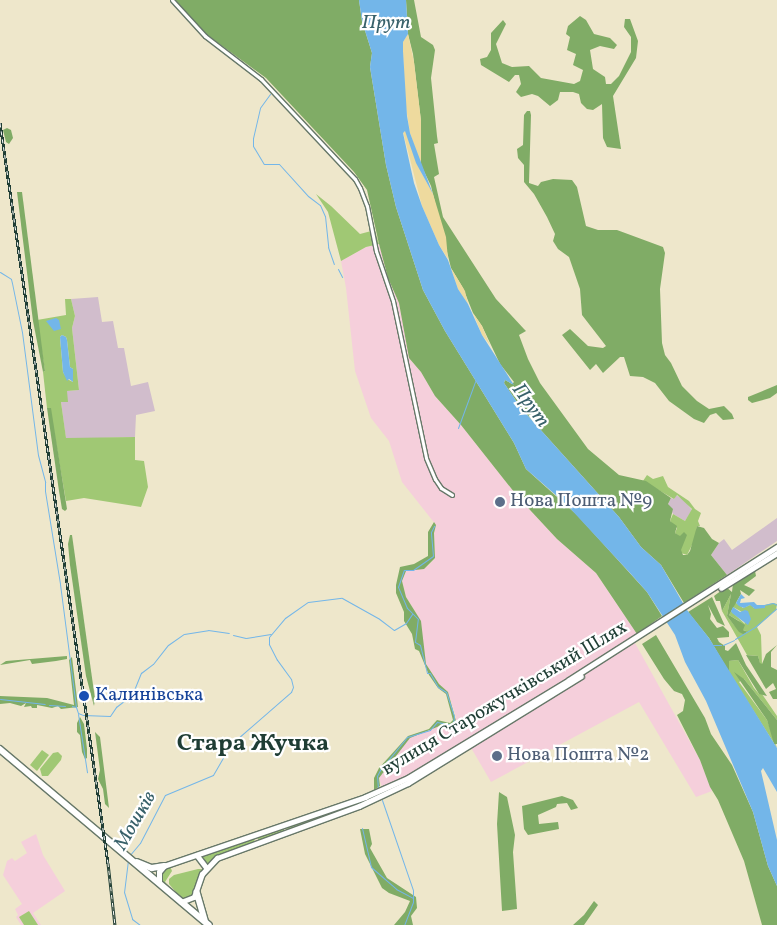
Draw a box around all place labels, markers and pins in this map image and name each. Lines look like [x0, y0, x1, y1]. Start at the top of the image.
place label: Нова Пошта №9 [510, 491, 652, 513]
marker: Нова Пошта №9 [494, 496, 506, 508]
place label: Калинівська [95, 685, 204, 707]
marker: Калинівська [77, 689, 91, 703]
place label: Нова Пошта №2 [507, 745, 649, 767]
marker: Нова Пошта №2 [491, 750, 503, 762]

